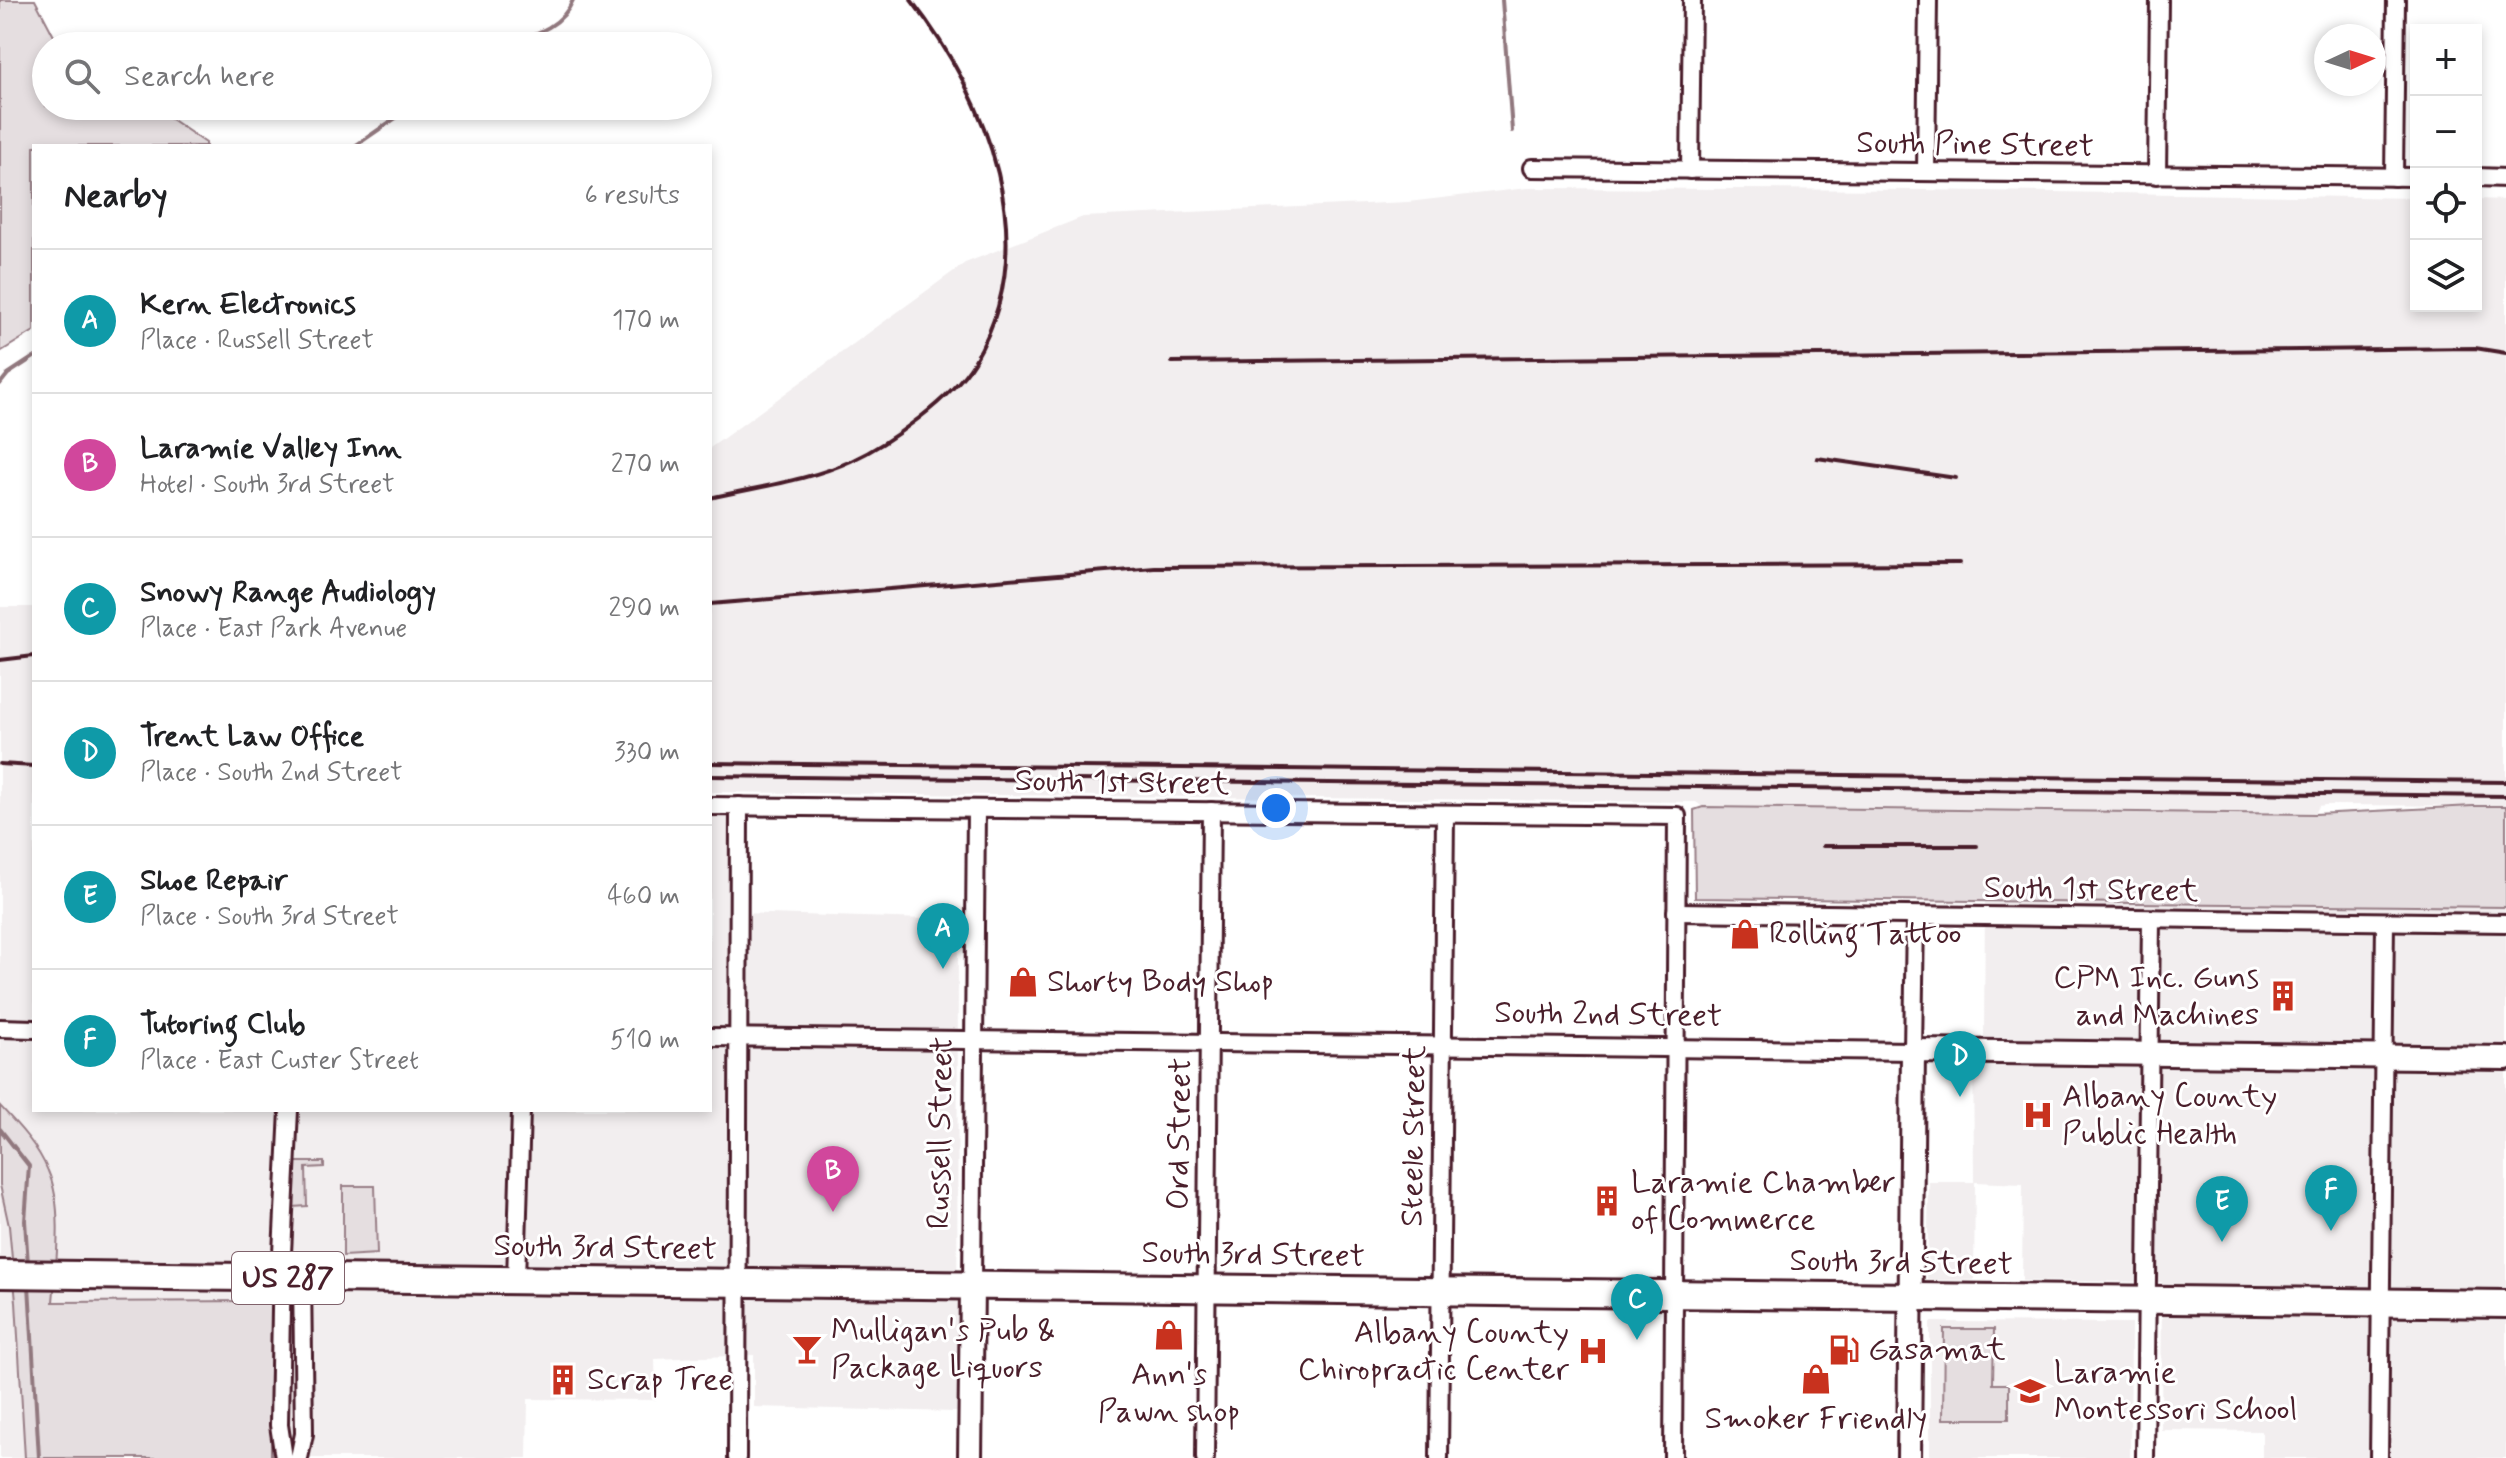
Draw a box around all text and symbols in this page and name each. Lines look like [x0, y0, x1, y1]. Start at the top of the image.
north arrow [2314, 24, 2386, 96]
map controls [2410, 24, 2482, 312]
button: + [2410, 24, 2482, 96]
search box [32, 32, 712, 120]
icon: search [60, 54, 104, 98]
text: Search here [124, 57, 275, 96]
button: − [2410, 96, 2482, 168]
street label: South Pine Street [1856, 122, 2094, 168]
button: locate [2410, 168, 2482, 240]
text: Nearby [64, 174, 168, 219]
text: 6 results [585, 179, 680, 213]
button: layers [2410, 240, 2482, 312]
text: Kern Electronics [140, 285, 356, 324]
text: A [81, 304, 99, 338]
text: 170 m [612, 304, 680, 338]
text: Place · Russell Street [140, 324, 374, 358]
text: Laramie Valley Inn [140, 429, 401, 468]
text: B [82, 448, 98, 482]
text: 270 m [611, 448, 680, 482]
text: Hotel · South 3rd Street [140, 468, 394, 502]
text: Snowy Range Audiology [140, 573, 436, 612]
text: C [81, 592, 99, 626]
text: 290 m [608, 592, 680, 626]
text: Place · East Park Avenue [140, 612, 407, 646]
text: Trent Law Office [140, 717, 364, 756]
text: D [81, 736, 99, 770]
text: 330 m [614, 736, 680, 770]
text: Place · South 2nd Street [140, 756, 402, 790]
street label: South 1st Street [1014, 760, 1230, 806]
your location [1256, 788, 1296, 828]
text: Shoe Repair [140, 861, 288, 900]
street label: South 1st Street [1983, 867, 2199, 913]
text: E [82, 880, 98, 914]
text: 460 m [607, 880, 680, 914]
text: Place · South 3rd Street [140, 900, 399, 934]
pin: A [917, 903, 969, 969]
place label: Rolling Tattoo [1769, 913, 1962, 958]
shop icon: Rolling Tattoo [1728, 917, 1762, 951]
place label: CPM Inc. Guns and Machines [2053, 957, 2259, 1036]
place label: Shorty Body Shop [1047, 961, 1274, 1003]
shop icon: Shorty Body Shop [1006, 965, 1040, 999]
building icon: CPM Inc. Guns and Machines [2266, 979, 2300, 1013]
street label: South 2nd Street [1494, 992, 1722, 1038]
text: Tutoring Club [140, 1005, 305, 1044]
text: F [83, 1024, 97, 1058]
text: 510 m [610, 1024, 680, 1058]
pin: D [1934, 1031, 1986, 1097]
street label: Russell Street [918, 1036, 964, 1230]
text: Place · East Custer Street [140, 1044, 419, 1078]
street label: Steele Street [1391, 1045, 1437, 1227]
street label: Ord Street [1158, 1057, 1202, 1211]
place label: Albany County Public Health [2062, 1076, 2277, 1155]
hospital icon: Albany County Public Health [2021, 1098, 2055, 1132]
pin: B [807, 1146, 859, 1212]
place label: Laramie Chamber of Commerce [1631, 1162, 1896, 1241]
pin: F [2305, 1165, 2357, 1231]
pin: E [2196, 1176, 2248, 1242]
building icon: Laramie Chamber of Commerce [1590, 1184, 1624, 1218]
street label: South 3rd Street [493, 1225, 717, 1271]
street label: South 3rd Street [1141, 1232, 1365, 1278]
street label: South 3rd Street [1789, 1240, 2013, 1286]
road number: US 287 [232, 1252, 344, 1304]
pin: C [1611, 1274, 1663, 1340]
place label: Mulligan's Pub & Package Liquors [831, 1310, 1056, 1389]
place label: Albany County Chiropractic Center [1298, 1312, 1570, 1391]
shop icon: Ann's Pawn shop [1152, 1318, 1186, 1352]
place label: Gasamat [1868, 1329, 2006, 1371]
bar icon: Mulligan's Pub & Package Liquors [790, 1332, 824, 1366]
fuel station icon: Gasamat [1827, 1333, 1861, 1367]
hospital icon: Albany County Chiropractic Center [1576, 1334, 1610, 1368]
place label: Laramie Montessori School [2054, 1352, 2297, 1431]
place label: Ann's Pawn shop [1098, 1354, 1240, 1433]
place label: Scrap Tree [587, 1359, 733, 1401]
shop icon: Smoker Friendly [1799, 1362, 1833, 1396]
building icon: Scrap Tree [546, 1363, 580, 1397]
school or university icon: Laramie Montessori School [2013, 1374, 2047, 1408]
place label: Smoker Friendly [1705, 1398, 1927, 1440]

